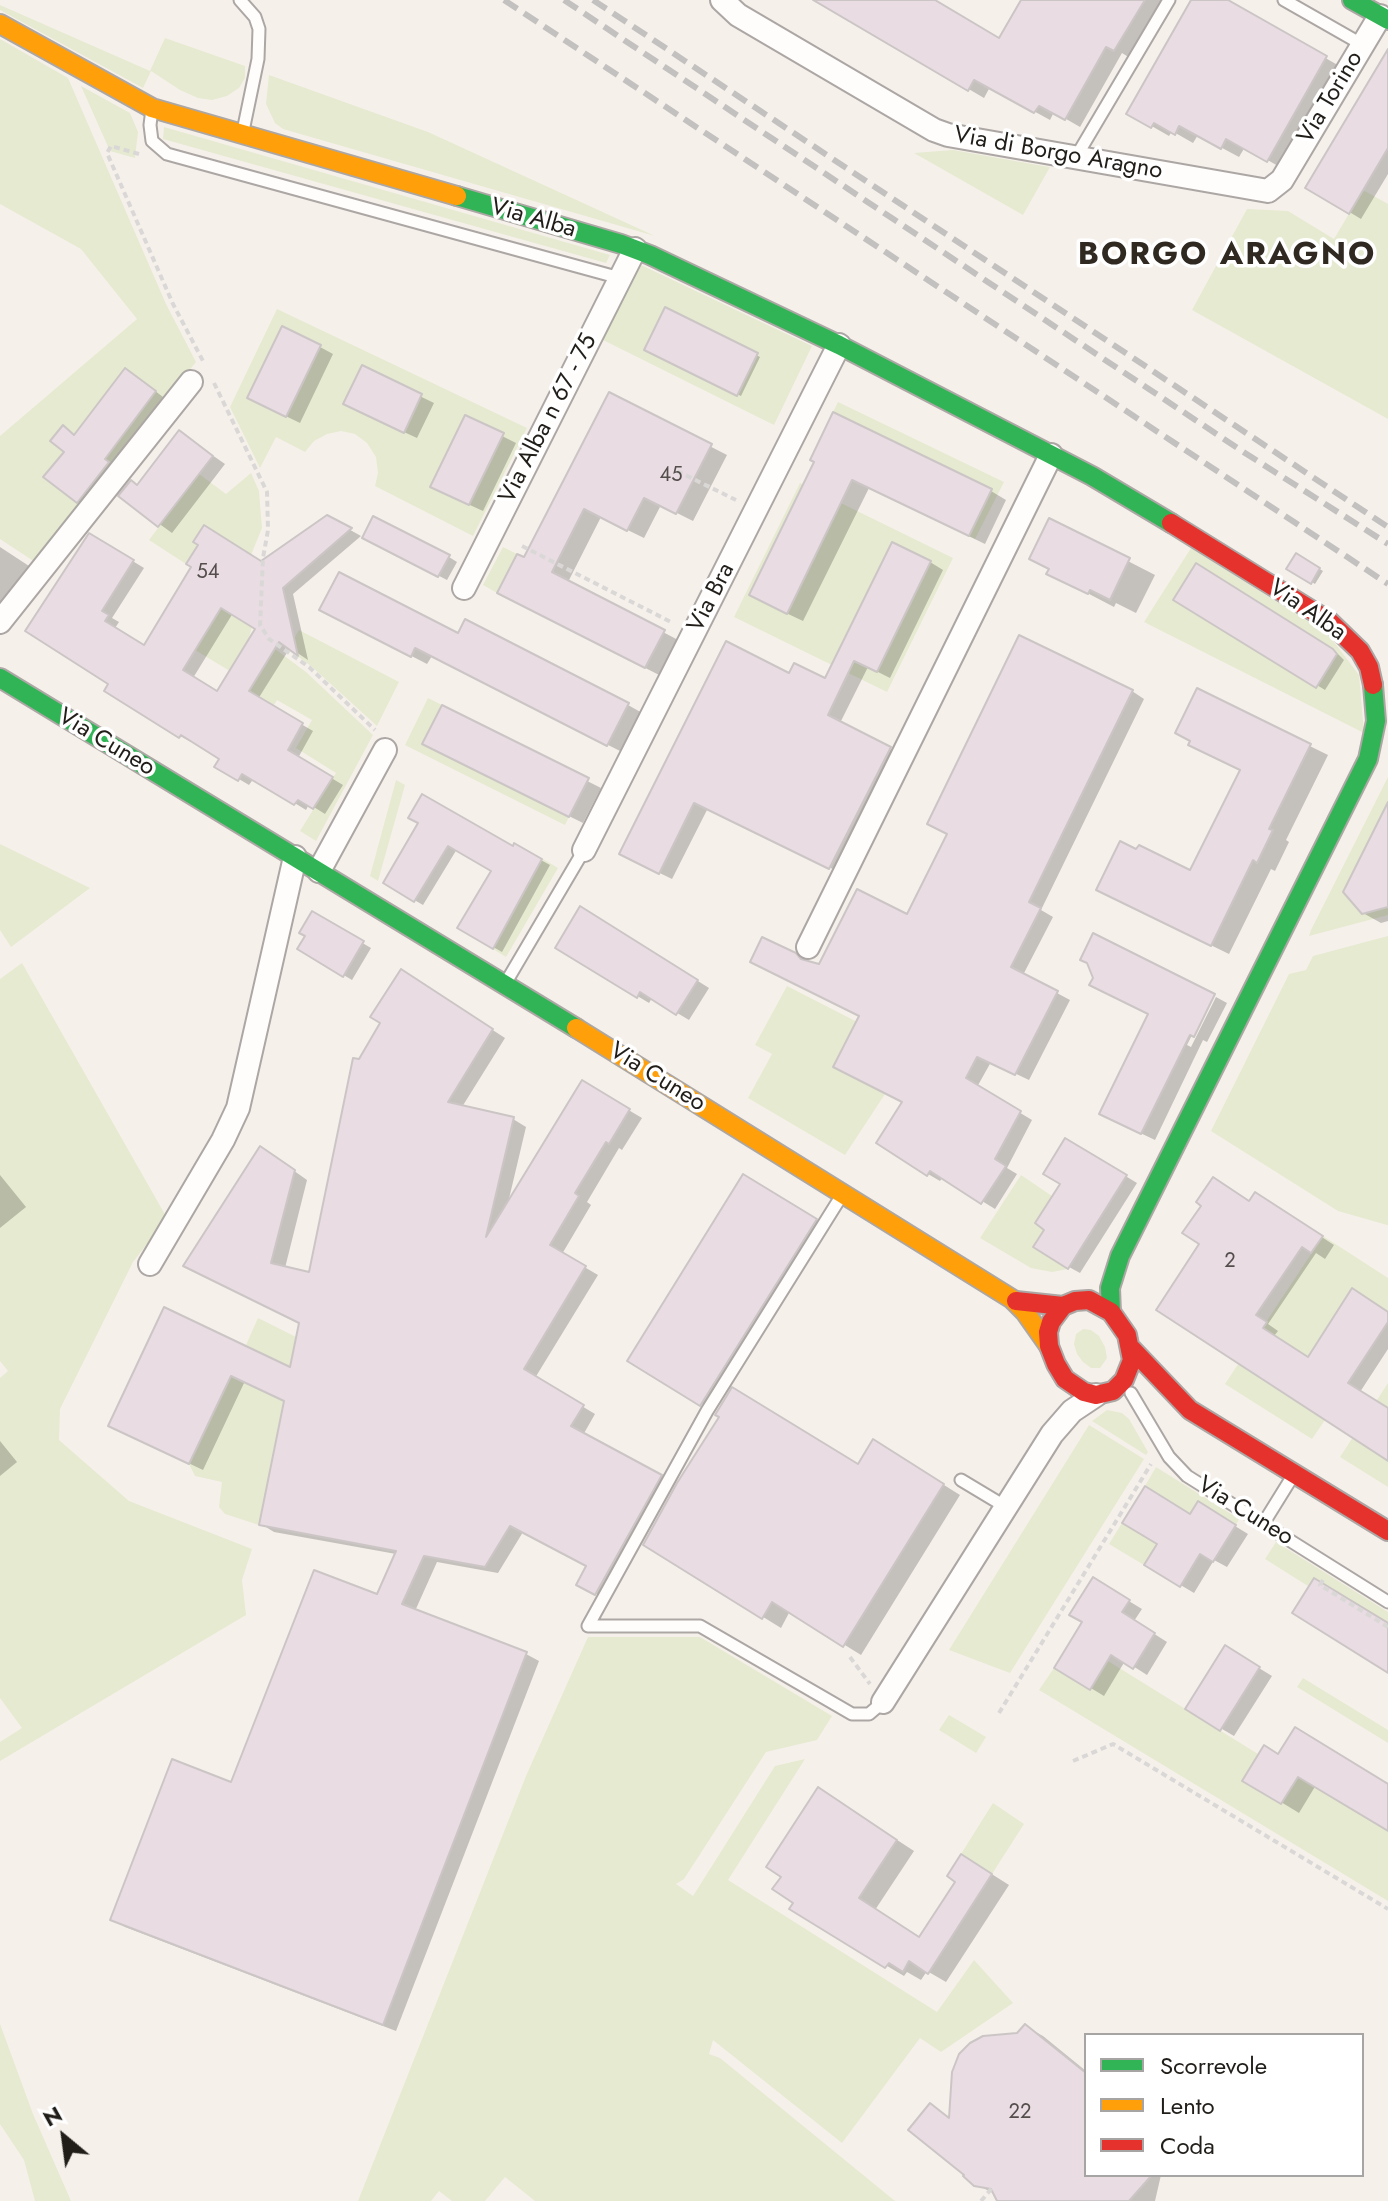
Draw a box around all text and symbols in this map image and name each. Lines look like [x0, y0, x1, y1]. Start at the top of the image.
street label: Via Torino [1292, 46, 1370, 150]
street label: Via di Borgo Aragno [951, 121, 1165, 187]
street label: Via Alba [487, 193, 579, 245]
district label: BORGO ARAGNO [1078, 237, 1376, 275]
street label: Via Alba n 67 - 75 [494, 329, 604, 509]
house number: 45 [660, 464, 682, 488]
street label: Via Bra [682, 558, 742, 638]
house number: 54 [197, 561, 219, 585]
street label: Via Alba [1263, 574, 1351, 648]
street label: Via Cuneo [52, 703, 160, 783]
street label: Via Cuneo [604, 1037, 710, 1119]
house number: 2 [1224, 1250, 1236, 1274]
street label: Via Cuneo [1192, 1471, 1298, 1553]
legend [1084, 2033, 1364, 2177]
text: Scorrevole [1160, 2048, 1267, 2083]
text: Lento [1160, 2088, 1215, 2123]
north arrow [24, 2097, 104, 2177]
text: N [37, 2098, 68, 2134]
house number: 22 [1009, 2101, 1031, 2125]
text: Coda [1160, 2128, 1215, 2163]

